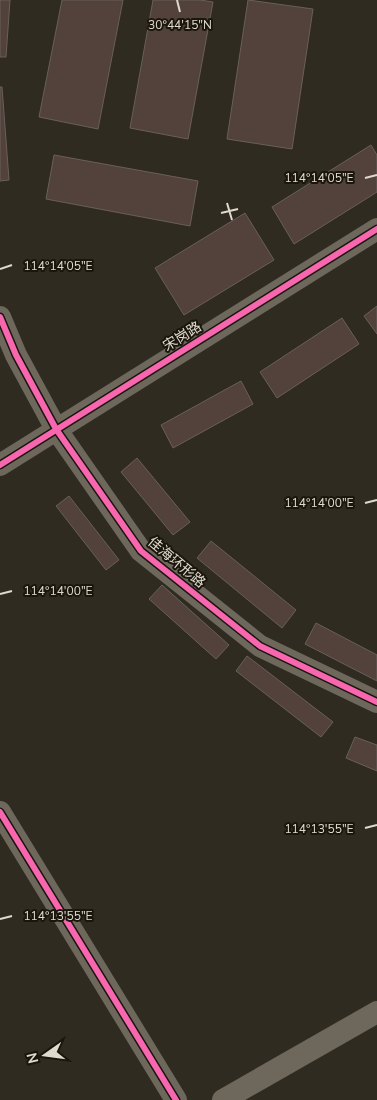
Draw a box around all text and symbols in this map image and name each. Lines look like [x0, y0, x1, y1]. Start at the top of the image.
text: 30°44'15"N [148, 17, 212, 33]
text: 114°14'05"E [284, 170, 354, 186]
text: 114°14'05"E [23, 258, 93, 274]
street label: 宋岗路 [159, 317, 205, 356]
text: 114°14'00"E [284, 495, 354, 511]
street label: 佳海环形路 [144, 533, 210, 592]
text: 114°14'00"E [23, 583, 93, 599]
text: 114°13'55"E [284, 821, 354, 837]
text: 114°13'55"E [23, 908, 93, 924]
north arrow [20, 1030, 70, 1080]
text: N [22, 1051, 43, 1065]

